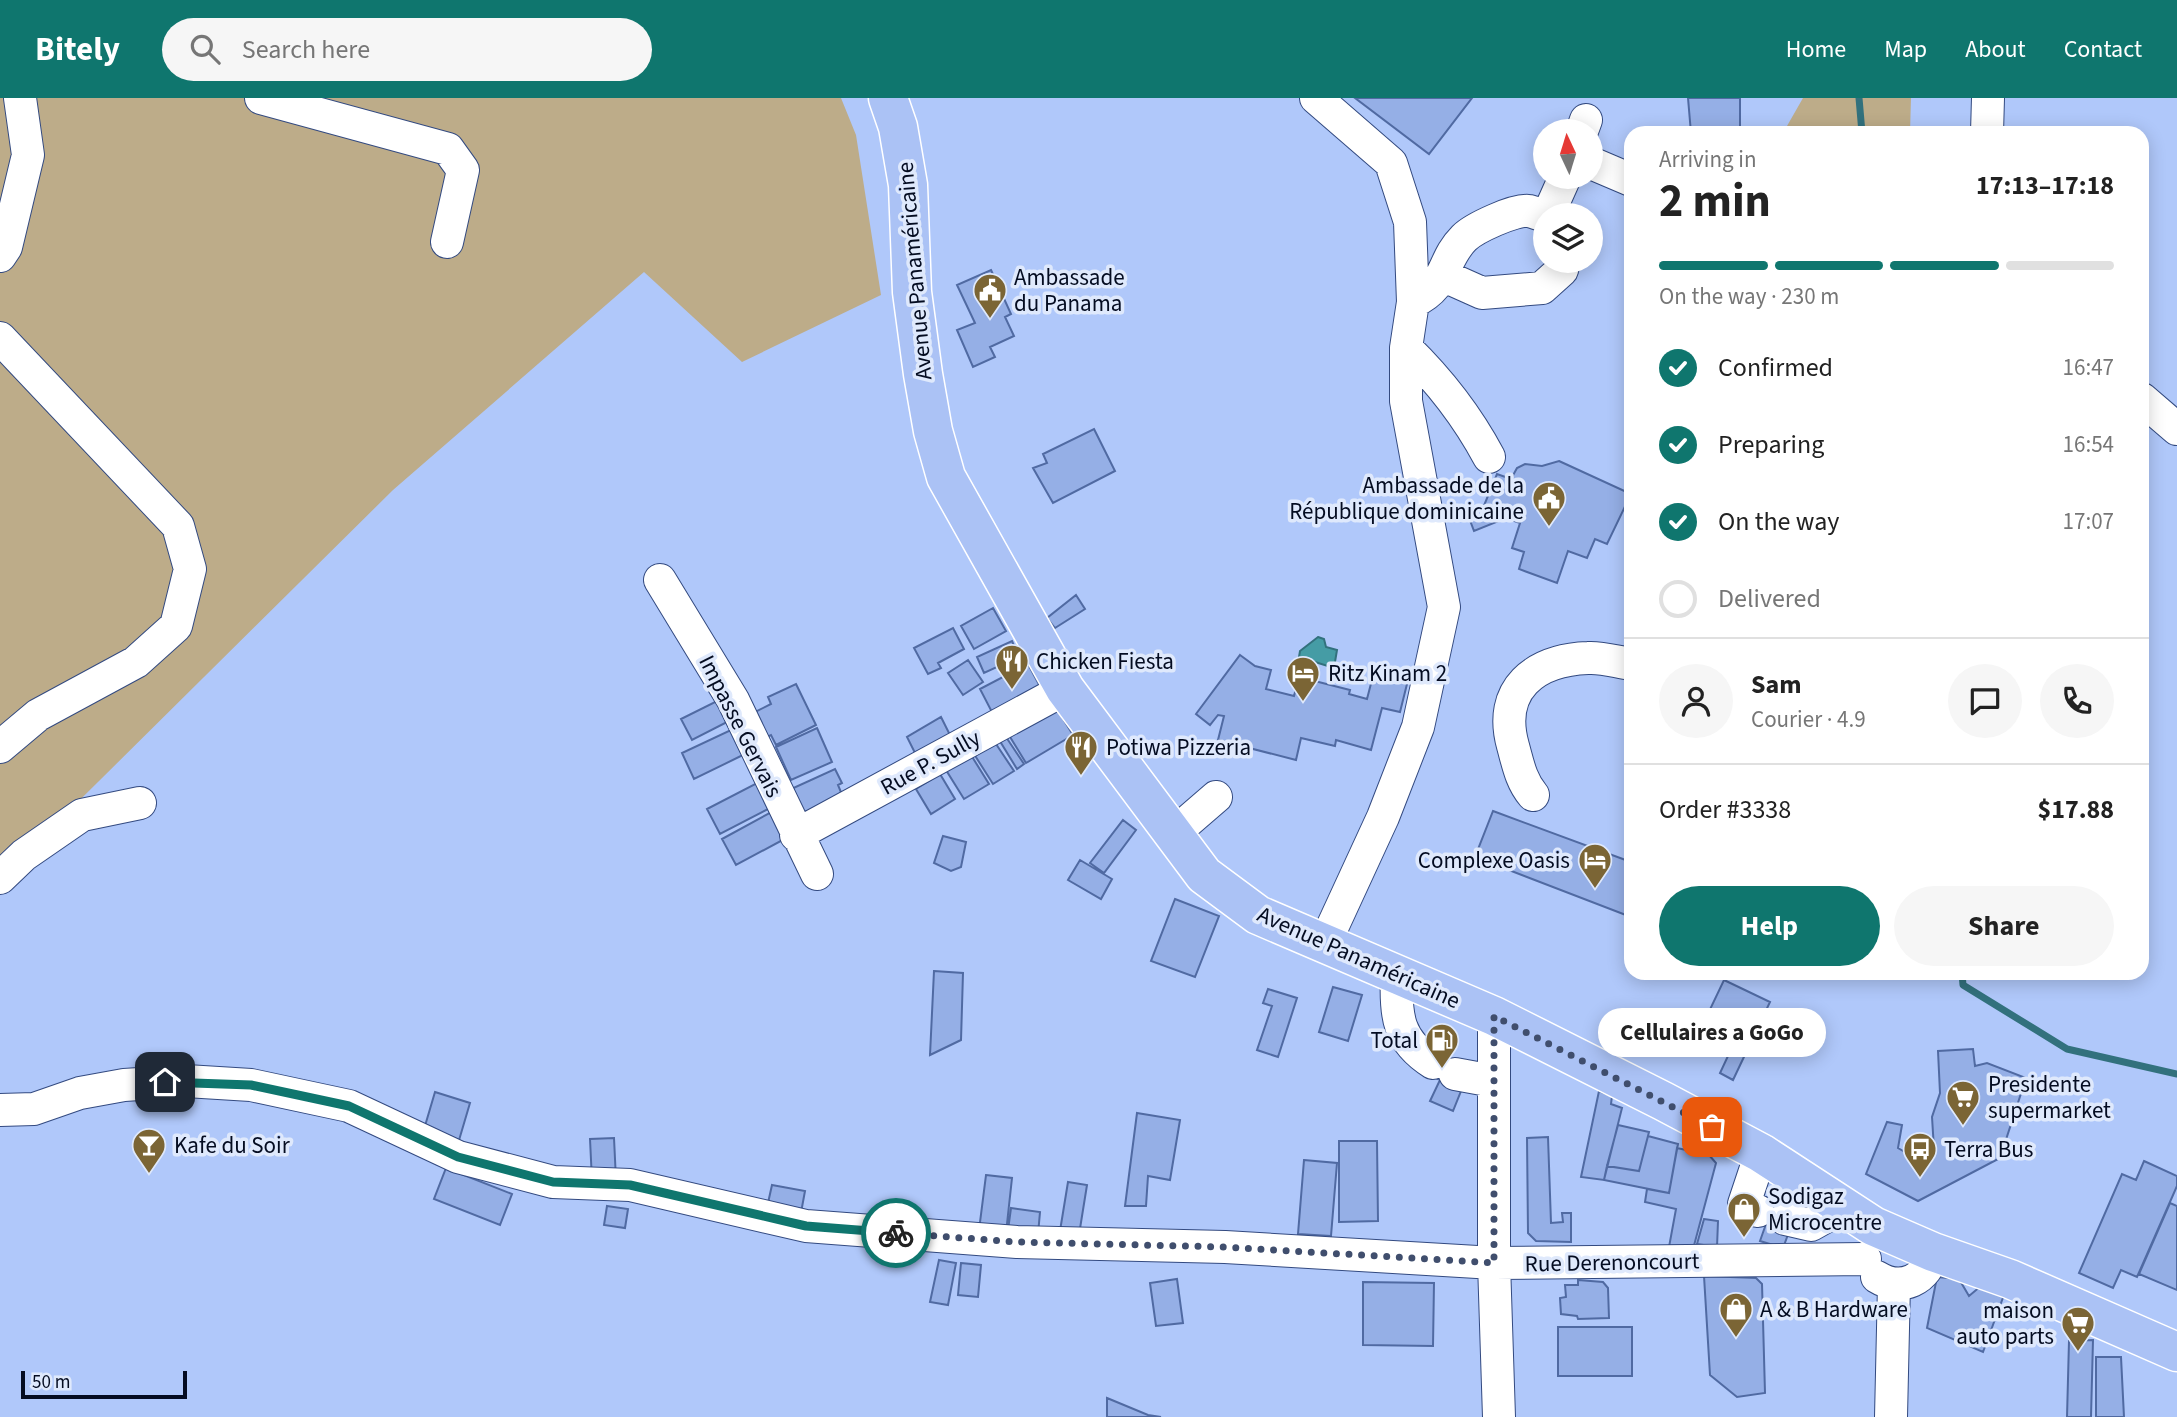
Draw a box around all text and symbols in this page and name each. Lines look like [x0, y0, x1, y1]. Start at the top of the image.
search box [162, 18, 652, 81]
text: Bitely [35, 26, 120, 73]
icon: search [186, 30, 224, 68]
text: Search here [242, 31, 370, 68]
text: Home [1786, 32, 1846, 67]
text: Map [1884, 32, 1927, 67]
text: About [1965, 32, 2026, 67]
text: Contact [2064, 32, 2142, 67]
north arrow [1533, 119, 1603, 189]
map controls [1533, 119, 1603, 273]
text: Arriving in [1659, 143, 1757, 176]
street label: Avenue Panaméricaine [889, 160, 940, 381]
text: 17:13–17:18 [1976, 167, 2114, 204]
text: 2 min [1659, 169, 1771, 234]
button: layers [1533, 203, 1603, 273]
place label: Ambassade du Panama [1014, 261, 1125, 320]
public building icon: Ambassade du Panama [971, 271, 1009, 320]
text: On the way · 230 m [1659, 280, 1839, 313]
icon: check [1659, 349, 1697, 387]
text: Confirmed [1718, 349, 1833, 386]
text: 16:47 [2063, 351, 2114, 384]
icon: check [1659, 426, 1697, 464]
text: Preparing [1718, 426, 1824, 463]
text: 16:54 [2063, 428, 2114, 461]
place label: Ambassade de la République dominicaine [1289, 469, 1524, 528]
public building icon: Ambassade de la République dominicaine [1530, 479, 1568, 528]
icon: check [1659, 503, 1697, 541]
text: On the way [1718, 503, 1839, 540]
text: 17:07 [2063, 505, 2114, 538]
text: Delivered [1718, 580, 1821, 617]
restaurant icon: Chicken Fiesta [993, 642, 1031, 691]
place label: Chicken Fiesta [1036, 645, 1174, 678]
street label: Impasse Gervais [690, 649, 791, 803]
hotel icon: Ritz Kinam 2 [1284, 654, 1322, 703]
place label: Ritz Kinam 2 [1328, 657, 1447, 690]
button: person [1659, 664, 1733, 738]
button: chat [1948, 664, 2022, 738]
button: phone [2040, 664, 2114, 738]
text: Sam [1751, 666, 1801, 703]
text: Courier · 4.9 [1751, 703, 1866, 736]
street label: Rue P. Sully [874, 721, 986, 803]
restaurant icon: Potiwa Pizzeria [1062, 728, 1100, 777]
place label: Potiwa Pizzeria [1106, 731, 1251, 764]
text: Order #3338 [1659, 791, 1791, 828]
text: $17.88 [2038, 791, 2114, 828]
hotel icon: Complexe Oasis [1576, 841, 1614, 890]
place label: Complexe Oasis [1418, 844, 1570, 877]
button: Help [1659, 886, 1880, 966]
button: Share [1894, 886, 2114, 966]
street label: Avenue Panaméricaine [1252, 898, 1465, 1017]
callout: Cellulaires a GoGo [1598, 1008, 1826, 1057]
text: Cellulaires a GoGo [1620, 1016, 1804, 1049]
fuel station icon: Total [1423, 1021, 1461, 1070]
place label: Total [1370, 1024, 1418, 1057]
pin [135, 1052, 195, 1112]
icon: home [146, 1063, 184, 1101]
place label: Presidente supermarket [1988, 1068, 2111, 1127]
supermarket icon: Presidente supermarket [1944, 1078, 1982, 1127]
pin [1682, 1097, 1742, 1157]
icon: bag [1693, 1108, 1731, 1146]
bar icon: Kafe du Soir [130, 1126, 168, 1175]
place label: Kafe du Soir [174, 1129, 291, 1162]
bus stop icon: Terra Bus [1901, 1130, 1939, 1179]
place label: Terra Bus [1944, 1133, 2034, 1166]
place label: Sodigaz Microcentre [1768, 1180, 1882, 1239]
shop icon: Sodigaz Microcentre [1725, 1190, 1763, 1239]
courier [861, 1198, 931, 1268]
icon: bike [877, 1214, 915, 1252]
street label: Rue Derenoncourt [1524, 1244, 1700, 1281]
shop icon: A & B Hardware [1717, 1290, 1755, 1339]
place label: A & B Hardware [1760, 1293, 1908, 1326]
place label: maison auto parts [1956, 1294, 2054, 1353]
supermarket icon: maison auto parts [2059, 1304, 2097, 1353]
scale bar [21, 1368, 187, 1400]
text: 50 m [32, 1369, 70, 1396]

